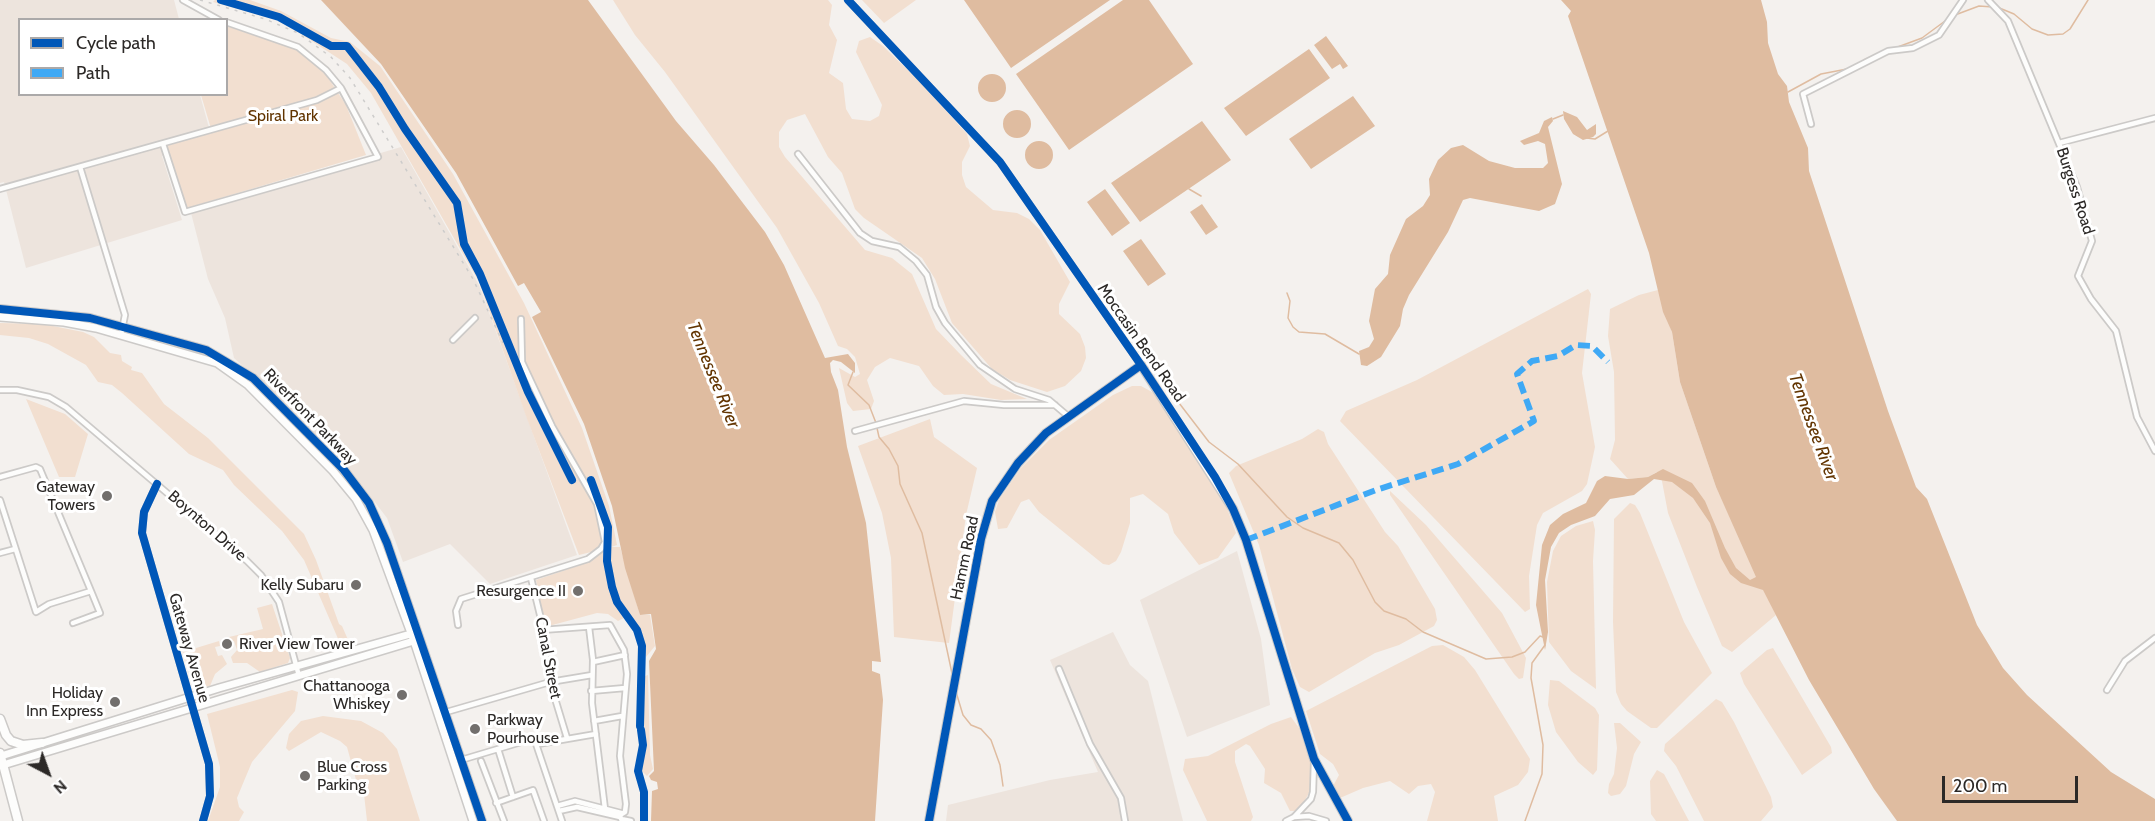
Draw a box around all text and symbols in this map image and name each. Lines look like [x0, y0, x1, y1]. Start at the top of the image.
legend [18, 18, 228, 96]
text: Cycle path [76, 32, 156, 54]
text: Path [76, 62, 110, 84]
park label: Spiral Park [248, 106, 318, 126]
street label: Burgess Road [2052, 145, 2098, 237]
street label: Moccasin Bend Road [1093, 280, 1189, 406]
water label: Tennessee River [682, 319, 744, 431]
street label: Riverfront Parkway [259, 365, 361, 469]
water label: Tennessee River [1784, 370, 1842, 484]
place label: Gateway Towers [36, 477, 95, 515]
street label: Boynton Drive [164, 487, 250, 565]
marker: Gateway Towers [100, 489, 114, 503]
street label: Hamm Road [947, 514, 983, 602]
place label: Kelly Subaru [261, 575, 344, 595]
marker: Kelly Subaru [349, 578, 363, 592]
place label: Resurgence II [476, 581, 566, 601]
marker: Resurgence II [571, 584, 585, 598]
street label: Gateway Avenue [164, 591, 214, 705]
street label: Canal Street [531, 616, 565, 700]
place label: River View Tower [239, 634, 355, 654]
marker: River View Tower [220, 637, 234, 651]
place label: Chattanooga Whiskey [303, 676, 390, 714]
place label: Holiday Inn Express [26, 683, 103, 721]
marker: Chattanooga Whiskey [395, 688, 409, 702]
marker: Holiday Inn Express [108, 695, 122, 709]
place label: Parkway Pourhouse [487, 710, 559, 748]
marker: Parkway Pourhouse [468, 722, 482, 736]
north arrow [18, 743, 78, 803]
place label: Blue Cross Parking [317, 757, 387, 795]
scale bar [1945, 764, 2082, 802]
marker: Blue Cross Parking [298, 769, 312, 783]
text: 200 m [1953, 775, 2007, 797]
text: N [50, 776, 71, 798]

